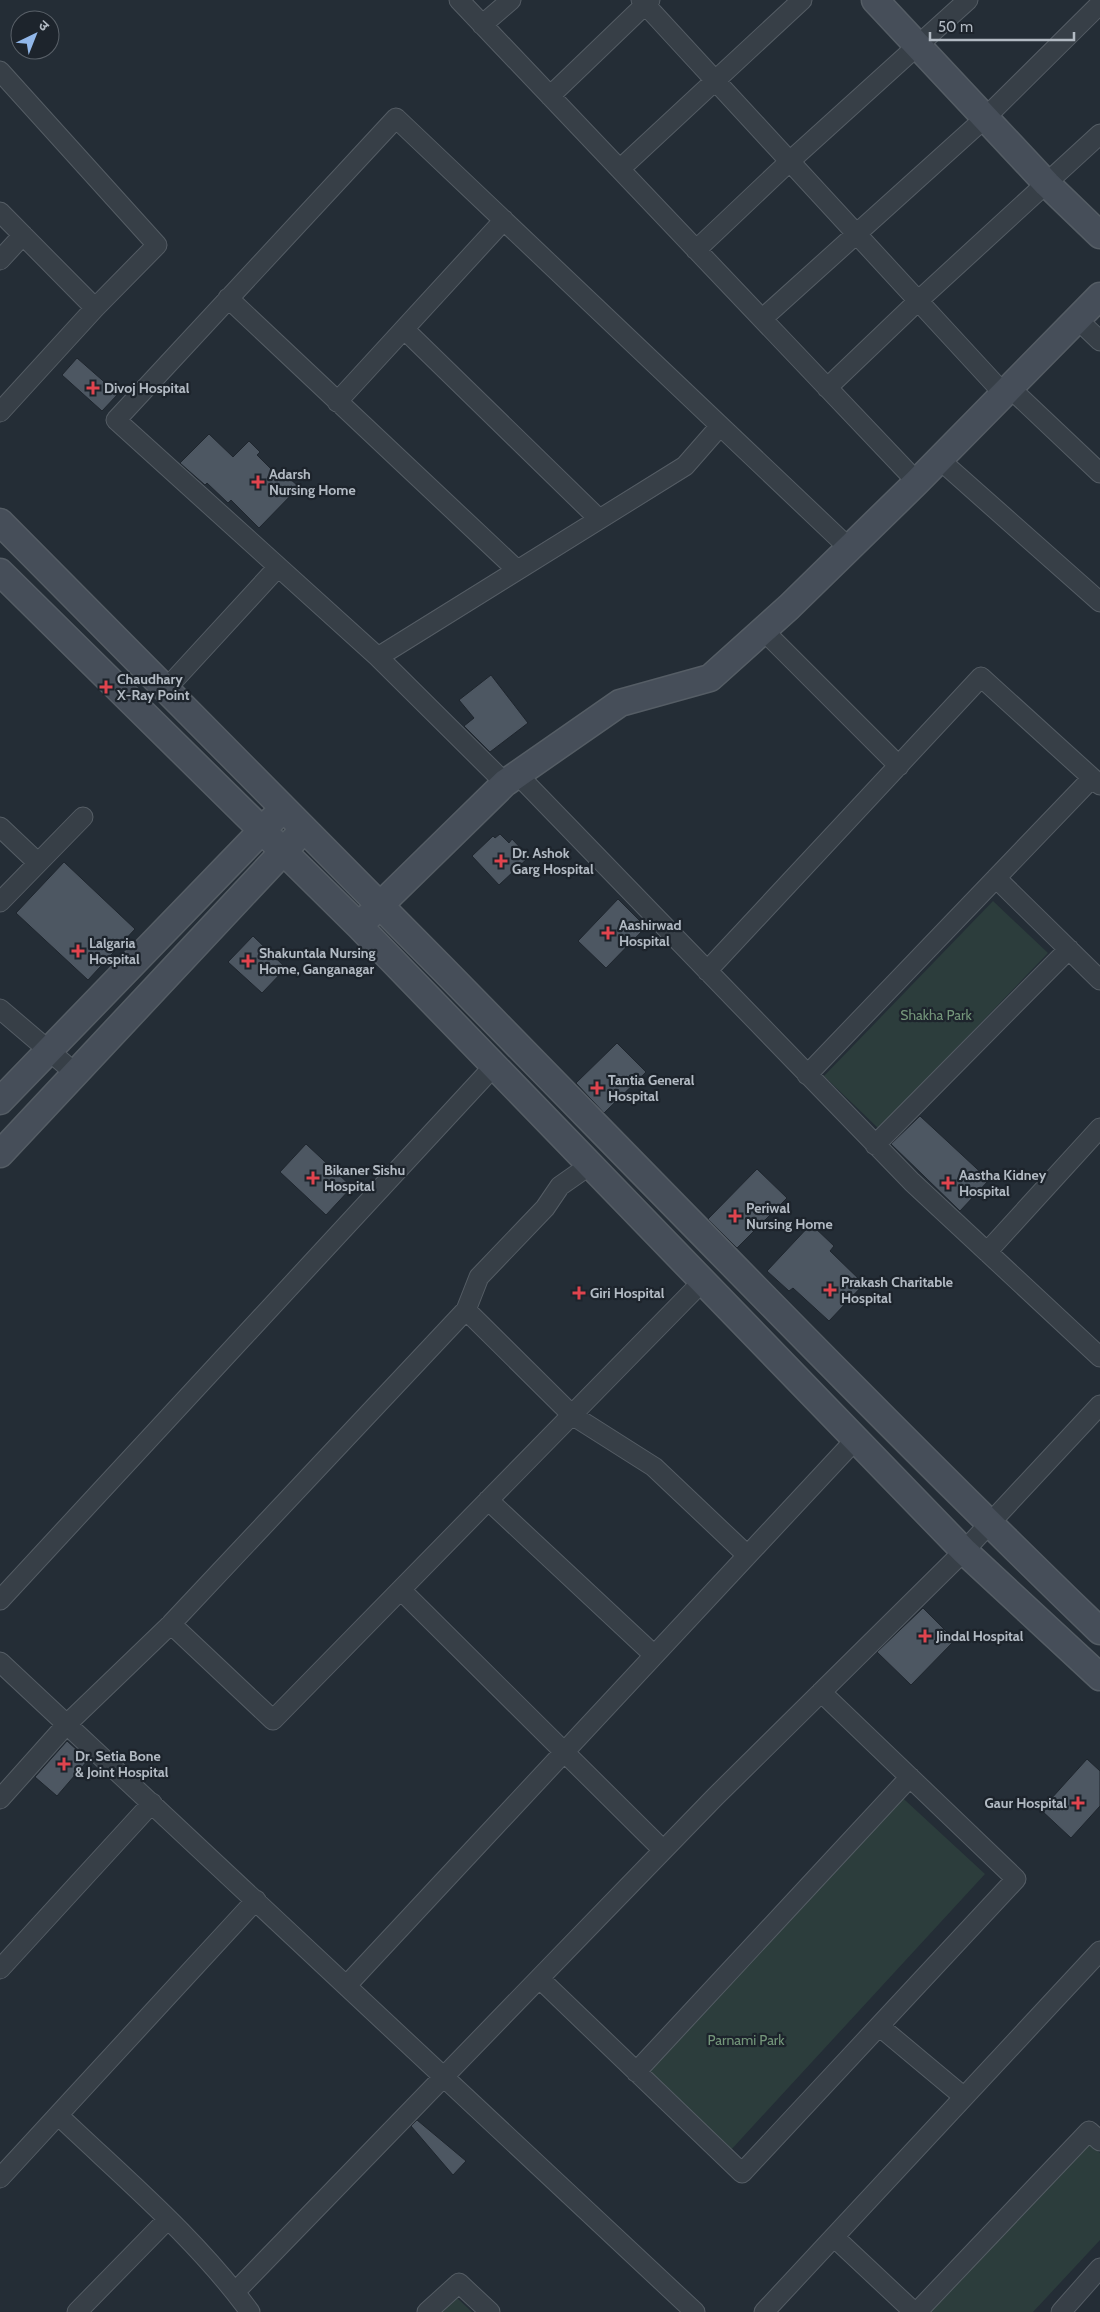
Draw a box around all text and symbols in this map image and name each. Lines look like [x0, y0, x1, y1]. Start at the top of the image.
north arrow [10, 10, 60, 60]
scale bar [930, 10, 1074, 42]
text: उ [35, 16, 54, 35]
text: 50 m [938, 18, 973, 36]
place label: Divoj Hospital [104, 379, 190, 397]
marker: Divoj Hospital [86, 381, 100, 395]
place label: Adarsh Nursing Home [269, 465, 356, 499]
marker: Adarsh Nursing Home [251, 475, 265, 489]
place label: Chaudhary X-Ray Point [116, 670, 190, 704]
marker: Chaudhary X-Ray Point [99, 680, 113, 694]
place label: Dr. Ashok Garg Hospital [512, 844, 594, 878]
marker: Dr. Ashok Garg Hospital [494, 854, 508, 868]
place label: Aashirwad Hospital [619, 916, 681, 950]
marker: Aashirwad Hospital [601, 926, 615, 940]
place label: Lalgaria Hospital [89, 934, 140, 968]
marker: Lalgaria Hospital [71, 944, 85, 958]
place label: Shakuntala Nursing Home, Ganganagar [259, 944, 376, 978]
marker: Shakuntala Nursing Home, Ganganagar [241, 954, 255, 968]
park label: Shakha Park [900, 1006, 972, 1024]
place label: Tantia General Hospital [608, 1071, 695, 1105]
marker: Tantia General Hospital [590, 1081, 604, 1095]
place label: Bikaner Sishu Hospital [324, 1161, 405, 1195]
place label: Aastha Kidney Hospital [959, 1166, 1047, 1200]
marker: Bikaner Sishu Hospital [306, 1171, 320, 1185]
marker: Aastha Kidney Hospital [941, 1176, 955, 1190]
place label: Periwal Nursing Home [746, 1199, 833, 1233]
marker: Periwal Nursing Home [728, 1209, 742, 1223]
place label: Prakash Charitable Hospital [841, 1273, 953, 1307]
marker: Prakash Charitable Hospital [823, 1283, 837, 1297]
place label: Giri Hospital [590, 1284, 665, 1302]
marker: Giri Hospital [572, 1286, 586, 1300]
place label: Jindal Hospital [935, 1627, 1024, 1645]
marker: Jindal Hospital [918, 1629, 932, 1643]
place label: Dr. Setia Bone & Joint Hospital [75, 1747, 169, 1781]
marker: Dr. Setia Bone & Joint Hospital [57, 1757, 71, 1771]
place label: Gaur Hospital [985, 1794, 1067, 1812]
marker: Gaur Hospital [1071, 1796, 1085, 1810]
park label: Parnami Park [707, 2031, 785, 2049]

